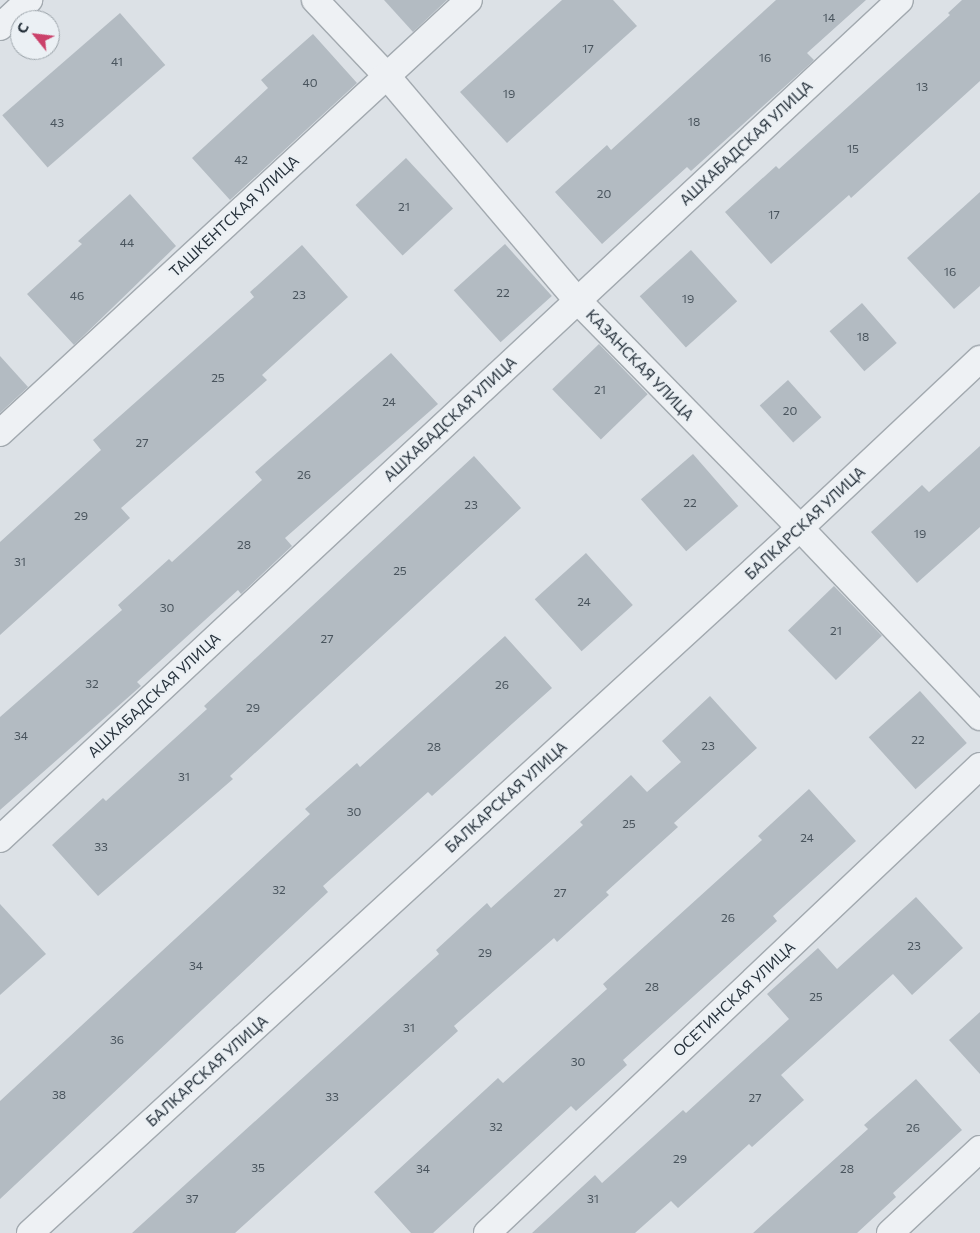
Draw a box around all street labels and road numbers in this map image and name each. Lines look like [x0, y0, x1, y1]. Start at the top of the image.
street label: АШХАБАДСКАЯ УЛИЦА [676, 77, 816, 209]
street label: ТАШКЕНТСКАЯ УЛИЦА [166, 151, 302, 281]
street label: КАЗАНСКАЯ УЛИЦА [582, 306, 698, 424]
street label: АШХАБАДСКАЯ УЛИЦА [380, 353, 520, 485]
street label: БАЛКАРСКАЯ УЛИЦА [741, 463, 869, 583]
street label: АШХАБАДСКАЯ УЛИЦА [84, 629, 224, 761]
street label: БАЛКАРСКАЯ УЛИЦА [441, 738, 571, 856]
street label: ОСЕТИНСКАЯ УЛИЦА [669, 938, 799, 1060]
street label: БАЛКАРСКАЯ УЛИЦА [142, 1012, 272, 1130]

